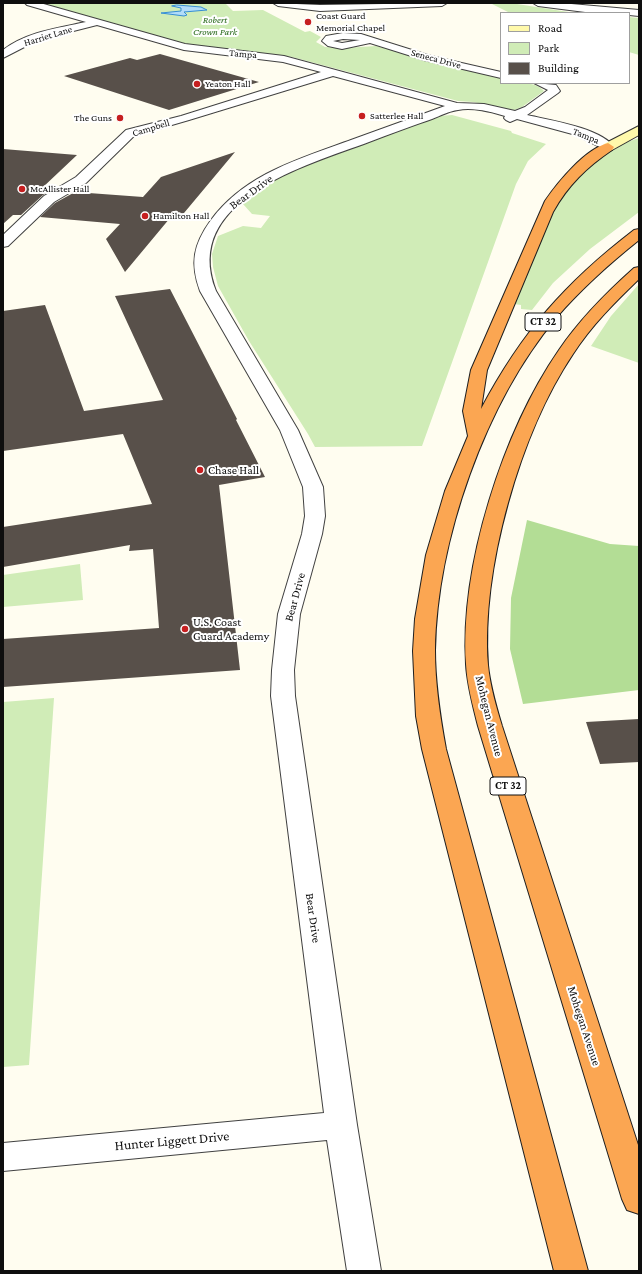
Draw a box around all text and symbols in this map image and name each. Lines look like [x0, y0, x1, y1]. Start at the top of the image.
place label: Coast Guard Memorial Chapel [316, 10, 385, 34]
legend [500, 12, 630, 84]
park label: Robert Crown Park [193, 14, 237, 38]
marker: Coast Guard Memorial Chapel [303, 17, 313, 27]
text: Road [538, 21, 562, 35]
street label: Harriet Lane [22, 23, 74, 49]
text: Park [538, 41, 559, 55]
street label: Tampa [229, 47, 257, 61]
street label: Seneca Drive [410, 47, 462, 71]
text: Building [538, 61, 579, 75]
place label: Yeaton Hall [205, 78, 251, 90]
marker: Yeaton Hall [192, 79, 202, 89]
place label: Satterlee Hall [370, 110, 423, 122]
marker: Satterlee Hall [357, 111, 367, 121]
place label: The Guns [74, 112, 112, 124]
marker: The Guns [115, 113, 125, 123]
street label: Campbell [131, 117, 171, 139]
street label: Tampa [571, 125, 601, 147]
street label: Bear Drive [227, 171, 275, 213]
place label: McAllister Hall [30, 183, 89, 195]
marker: McAllister Hall [17, 184, 27, 194]
place label: Hamilton Hall [153, 210, 209, 222]
marker: Hamilton Hall [140, 211, 150, 221]
road number: CT 32 [525, 313, 561, 331]
place label: Chase Hall [208, 463, 259, 477]
marker: Chase Hall [195, 465, 205, 475]
street label: Bear Drive [282, 571, 308, 623]
place label: U.S. Coast Guard Academy [193, 615, 269, 643]
marker: U.S. Coast Guard Academy [180, 624, 190, 634]
street label: Mohegan Avenue [472, 674, 506, 758]
road number: CT 32 [490, 777, 526, 795]
street label: Bear Drive [302, 892, 324, 944]
street label: Mohegan Avenue [564, 984, 604, 1068]
street label: Hunter Liggett Drive [114, 1128, 230, 1154]

